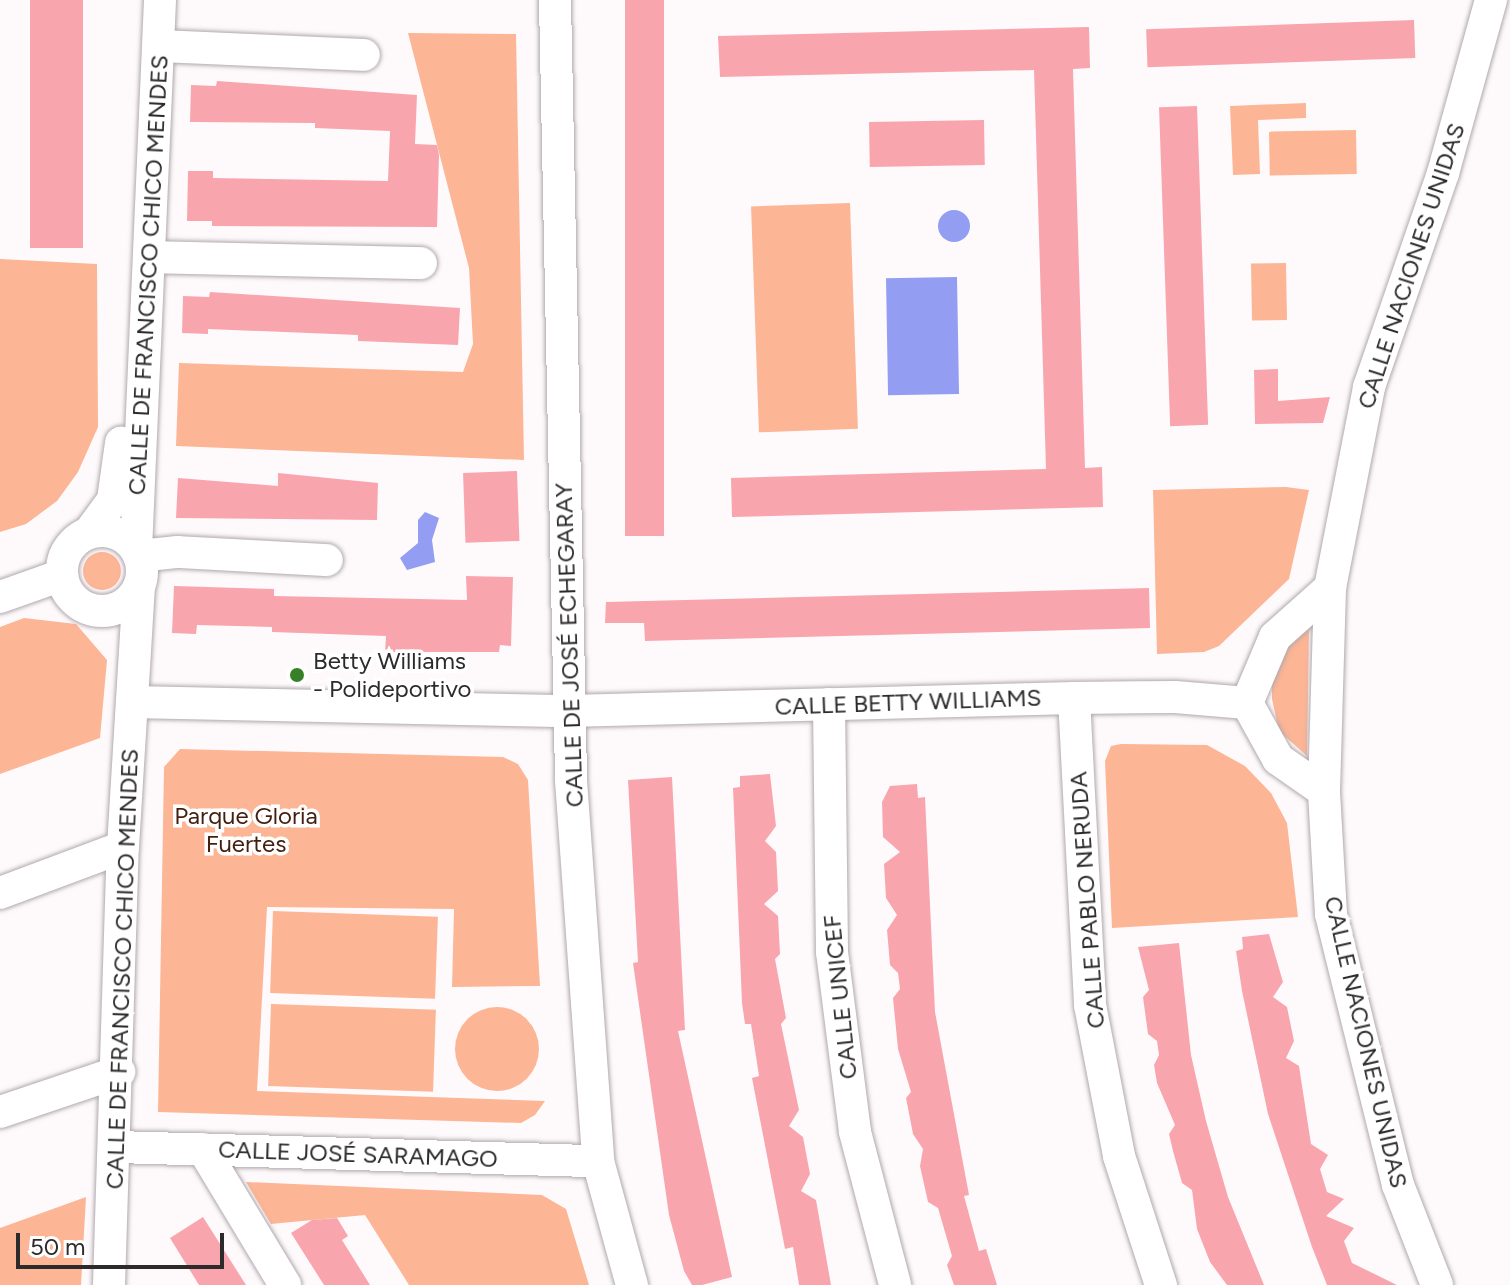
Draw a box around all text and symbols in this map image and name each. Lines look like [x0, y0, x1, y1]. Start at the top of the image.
street label: CALLE DE FRANCISCO CHICO MENDES [122, 54, 174, 496]
street label: CALLE NACIONES UNIDAS [1351, 120, 1471, 412]
street label: CALLE DE JOSÉ ECHEGARAY [549, 482, 589, 808]
place label: Betty Williams - Polideportivo [313, 647, 472, 703]
marker: Betty Williams - Polideportivo [288, 666, 306, 684]
street label: CALLE BETTY WILLIAMS [774, 683, 1042, 721]
street label: CALLE DE FRANCISCO CHICO MENDES [100, 748, 144, 1190]
street label: CALLE PABLO NERUDA [1064, 771, 1110, 1029]
park label: Parque Gloria Fuertes [174, 802, 318, 858]
street label: CALLE NACIONES UNIDAS [1318, 893, 1414, 1191]
street label: CALLE UNICEF [817, 913, 863, 1081]
street label: CALLE JOSÉ SARAMAGO [218, 1135, 498, 1173]
scale bar [20, 1217, 228, 1267]
text: 50 m [30, 1232, 86, 1261]

